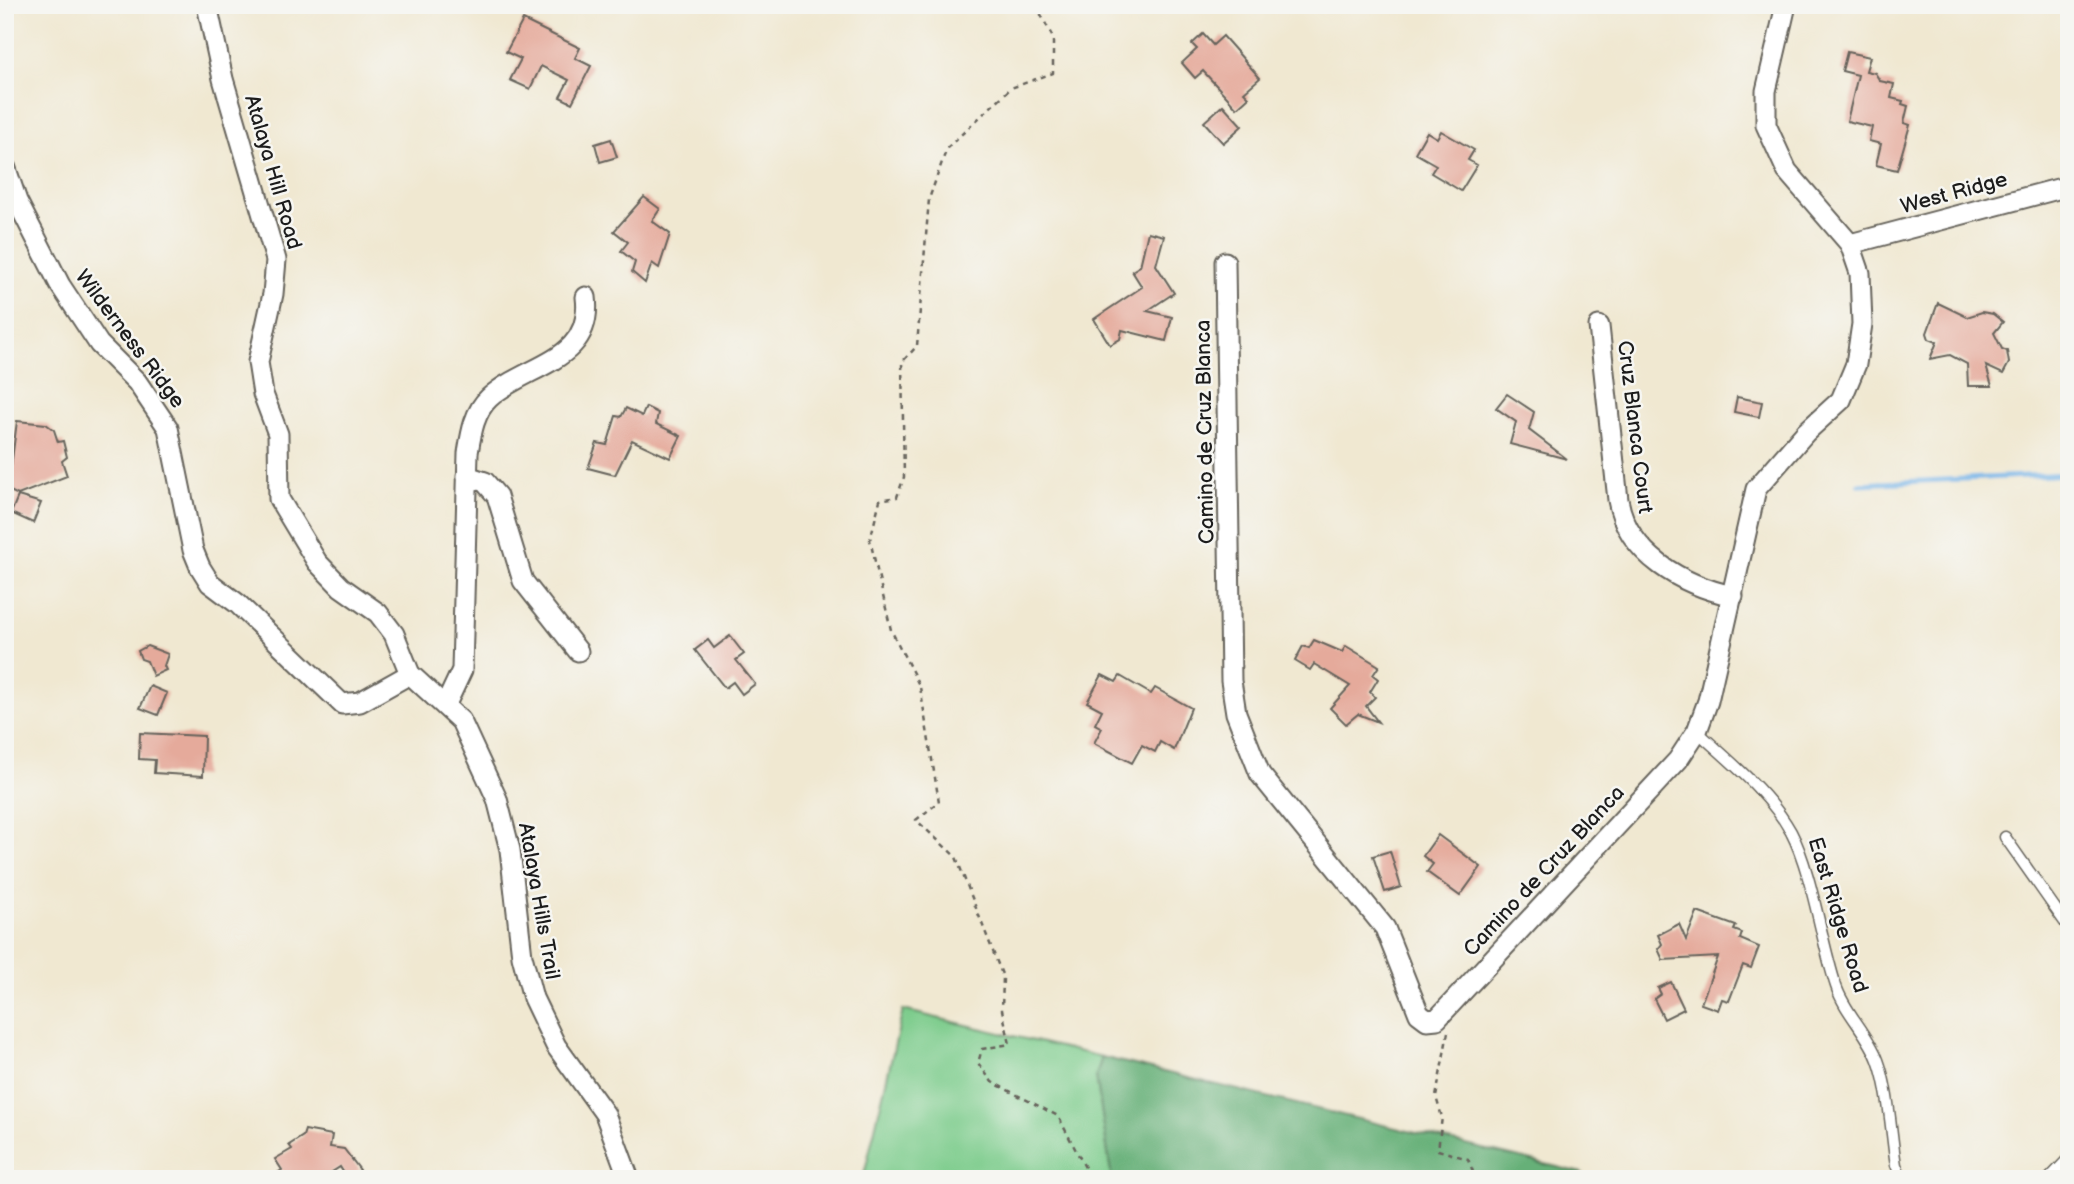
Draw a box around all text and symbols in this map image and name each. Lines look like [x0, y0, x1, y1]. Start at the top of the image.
street label: Atalaya Hill Road [239, 92, 307, 252]
street label: West Ridge [1898, 167, 2010, 219]
street label: Wilderness Ridge [70, 265, 190, 413]
street label: Camino de Cruz Blanca [1191, 320, 1219, 544]
street label: Cruz Blanca Court [1612, 339, 1658, 515]
street label: Camino de Cruz Blanca [1458, 780, 1630, 962]
street label: Atalaya Hills Trail [513, 821, 565, 981]
street label: East Ridge Road [1802, 834, 1874, 996]

